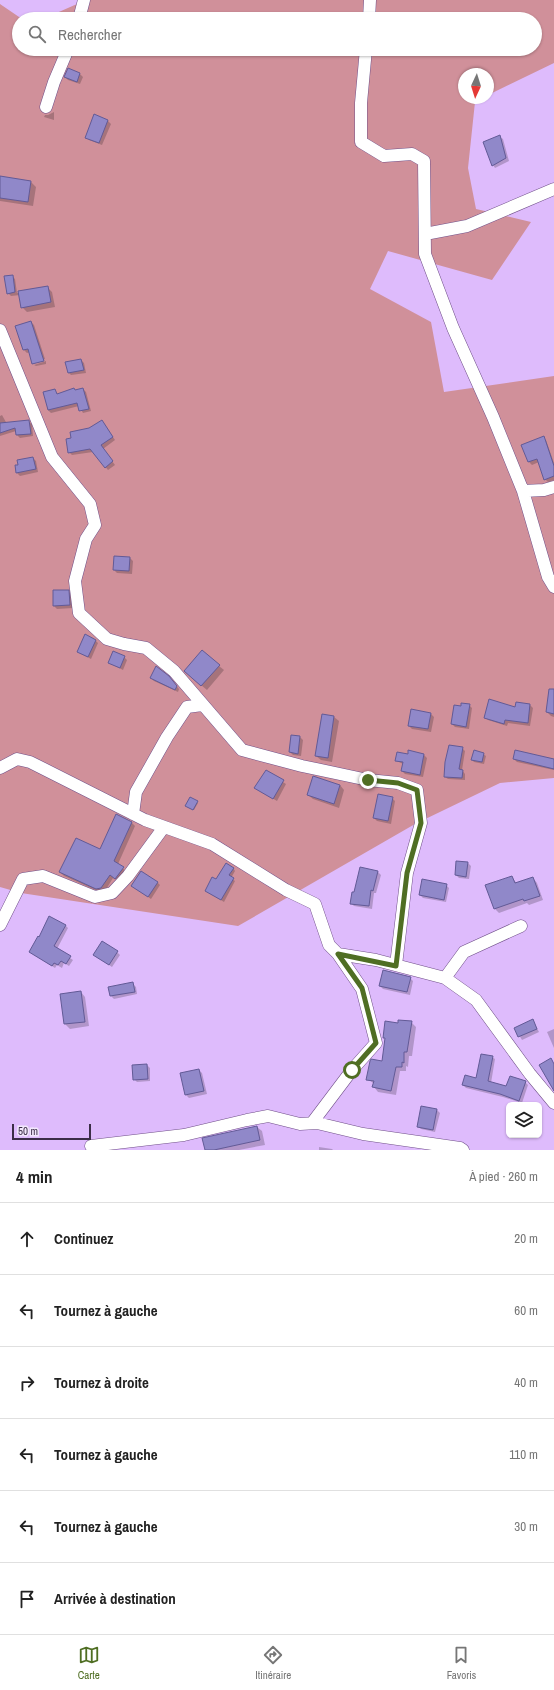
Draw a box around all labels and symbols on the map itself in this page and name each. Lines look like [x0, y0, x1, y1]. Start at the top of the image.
north arrow [458, 68, 494, 104]
route end [359, 771, 377, 789]
route start [343, 1061, 361, 1079]
scale bar [12, 1122, 91, 1141]

